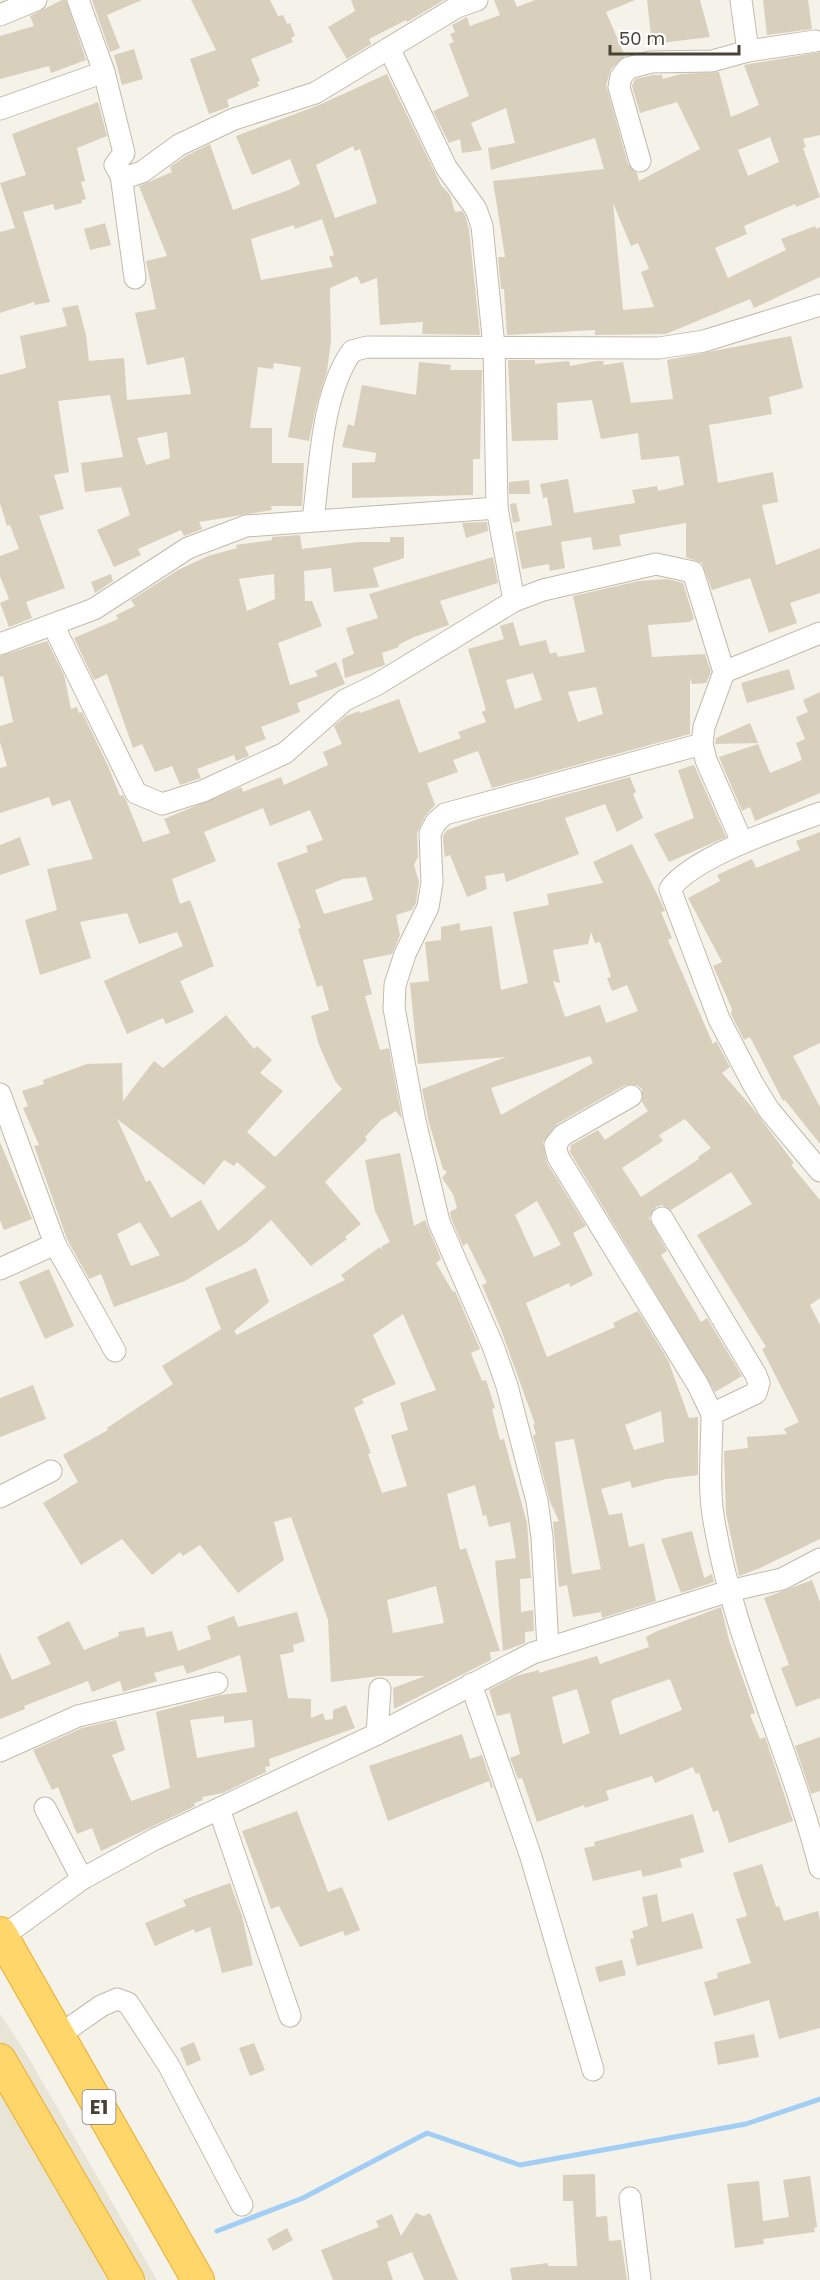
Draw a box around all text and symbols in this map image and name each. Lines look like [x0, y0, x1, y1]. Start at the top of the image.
scale bar [610, 18, 739, 56]
text: 50 m [619, 26, 665, 51]
road number: E1 [82, 2090, 116, 2124]

